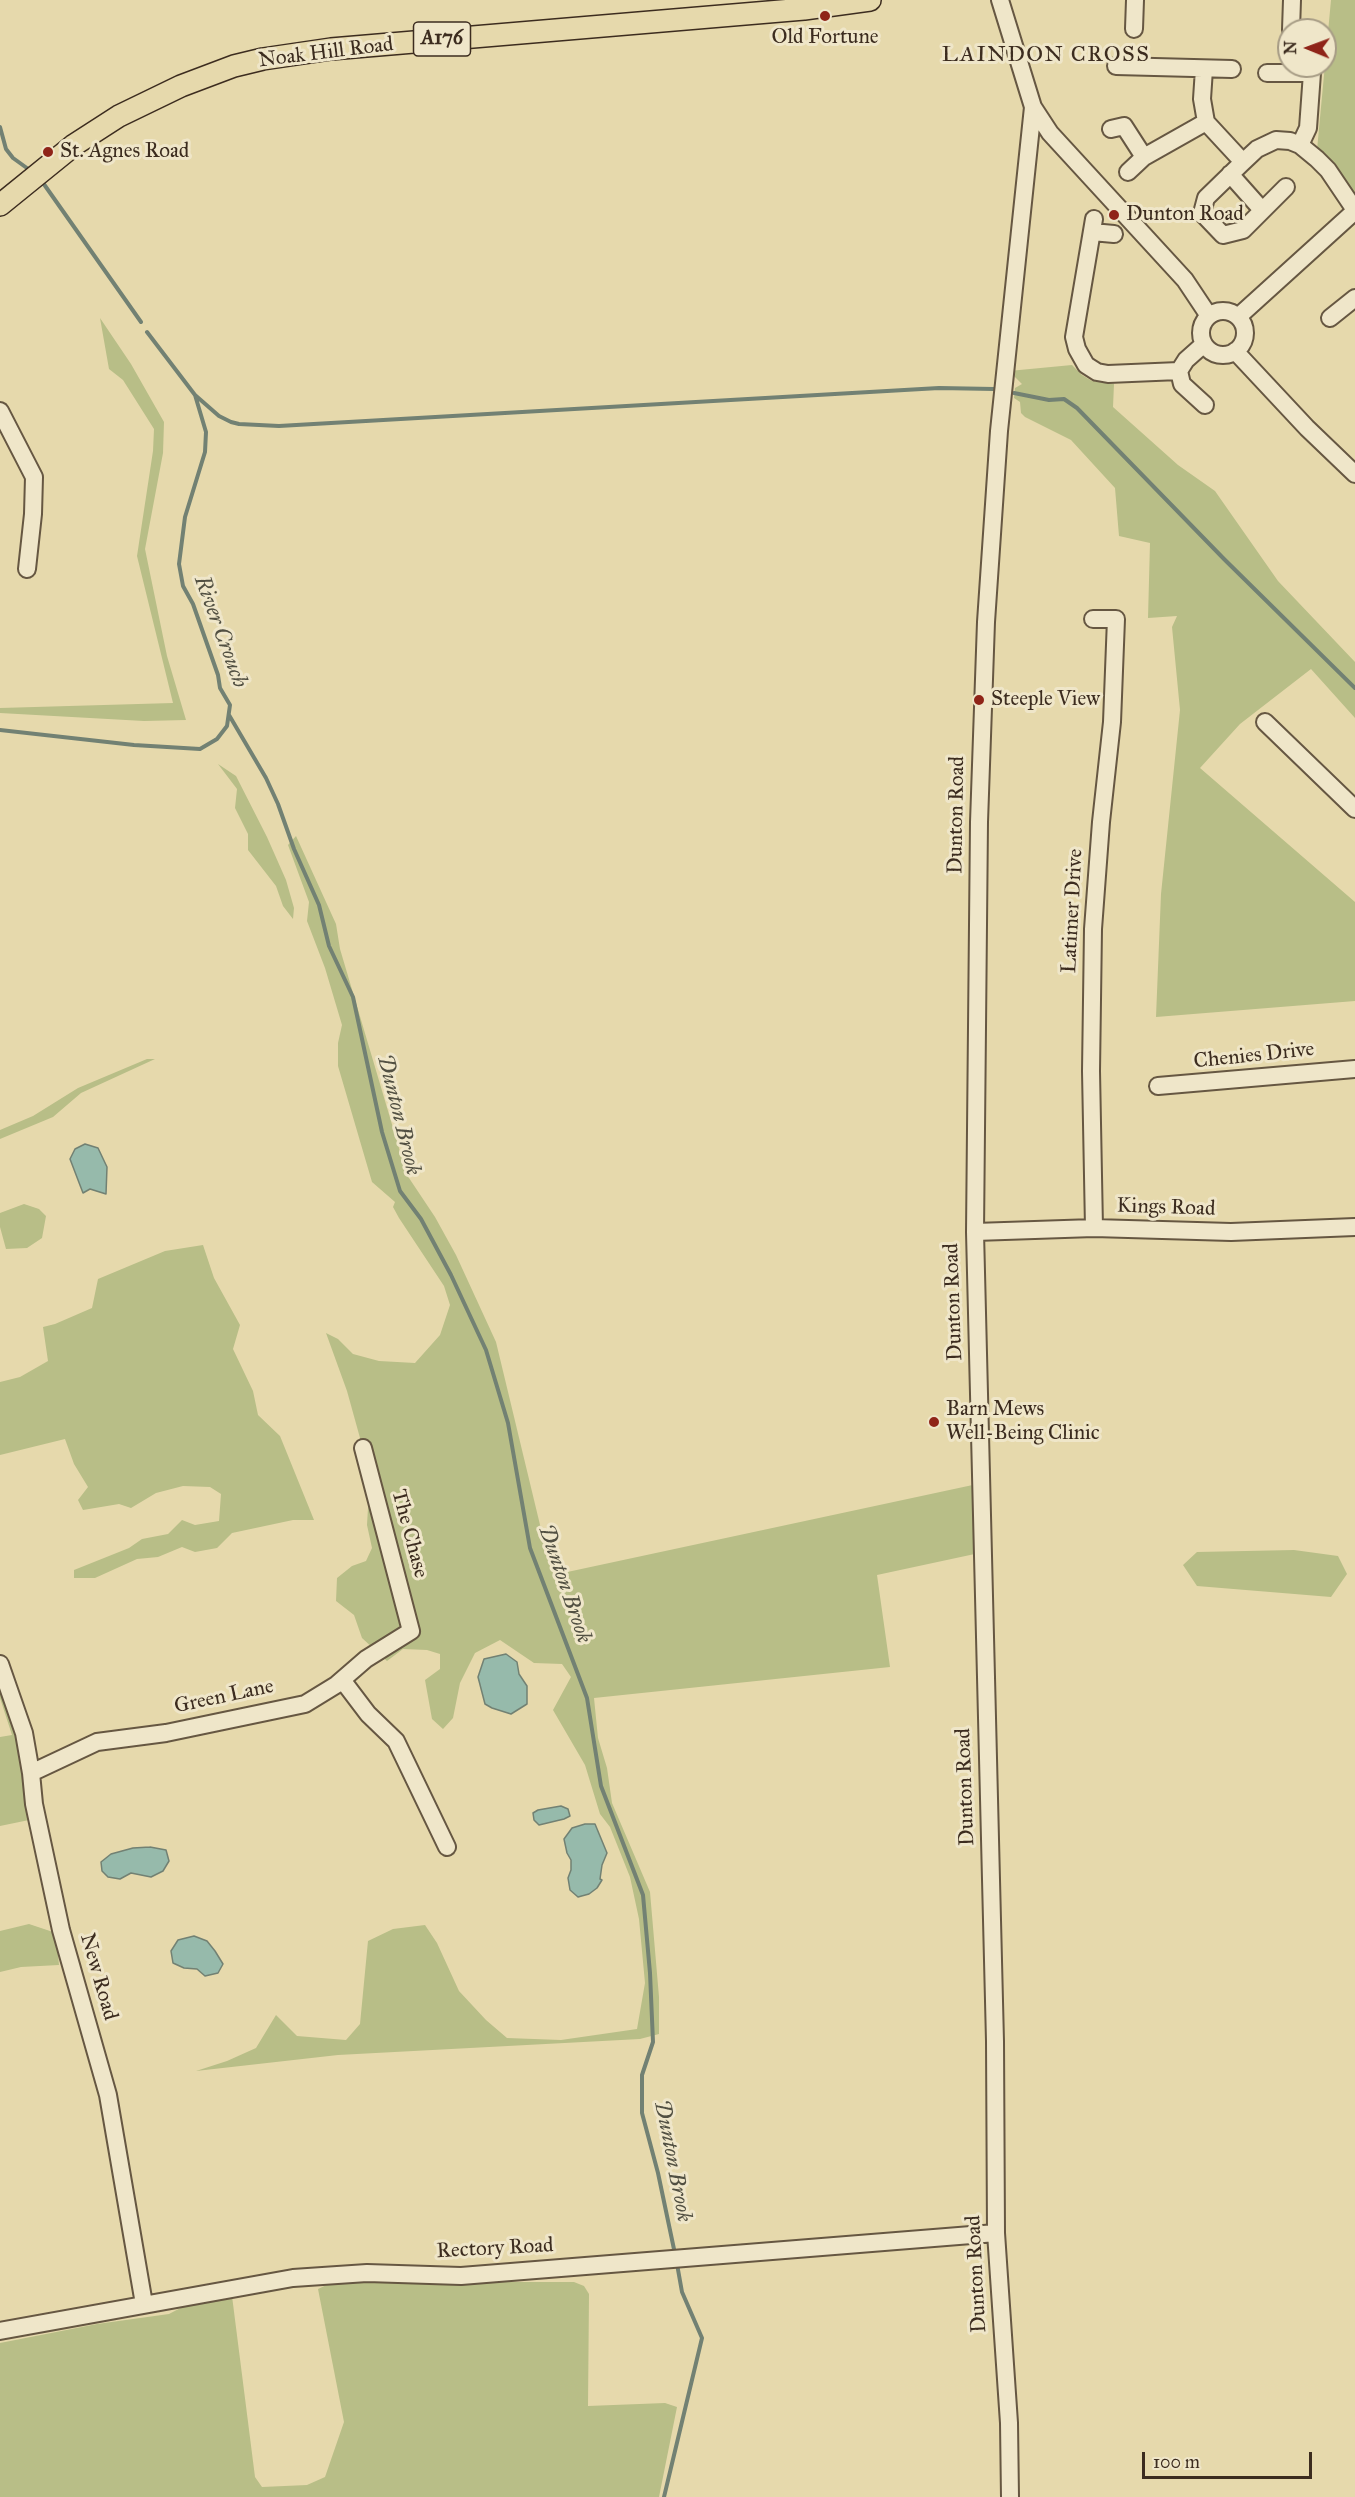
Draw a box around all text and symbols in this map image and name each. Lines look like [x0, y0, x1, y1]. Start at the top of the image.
marker: Old Fortune [818, 9, 832, 23]
north arrow [1277, 18, 1337, 78]
road number: A176 [414, 22, 470, 56]
place label: Old Fortune [771, 25, 879, 51]
street label: Noak Hill Road [257, 32, 395, 74]
text: N [1281, 41, 1300, 55]
district label: LAINDON CROSS [942, 43, 1150, 69]
place label: St. Agnes Road [60, 139, 189, 165]
marker: St. Agnes Road [41, 145, 55, 159]
place label: Dunton Road [1126, 202, 1244, 228]
marker: Dunton Road [1107, 208, 1121, 222]
water label: River Crouch [188, 572, 252, 692]
place label: Steeple View [991, 687, 1100, 713]
marker: Steeple View [972, 693, 986, 707]
street label: Dunton Road [943, 756, 971, 874]
street label: Latimer Drive [1057, 848, 1089, 974]
street label: Chenies Drive [1192, 1037, 1316, 1075]
water label: Dunton Brook [370, 1052, 426, 1178]
street label: Kings Road [1116, 1194, 1216, 1222]
street label: Dunton Road [939, 1243, 969, 1361]
place label: Barn Mews Well-Being Clinic [946, 1397, 1100, 1447]
marker: Barn Mews Well-Being Clinic [927, 1415, 941, 1429]
street label: The Chase [385, 1487, 433, 1581]
water label: Dunton Brook [531, 1521, 597, 1647]
street label: Green Lane [172, 1674, 276, 1720]
street label: Dunton Road [951, 1728, 981, 1846]
street label: New Road [74, 1931, 122, 2023]
water label: Dunton Brook [647, 2098, 697, 2224]
street label: Dunton Road [961, 2215, 993, 2333]
street label: Rectory Road [436, 2233, 554, 2265]
scale bar [1145, 2440, 1314, 2478]
text: 100 m [1153, 2451, 1200, 2473]

